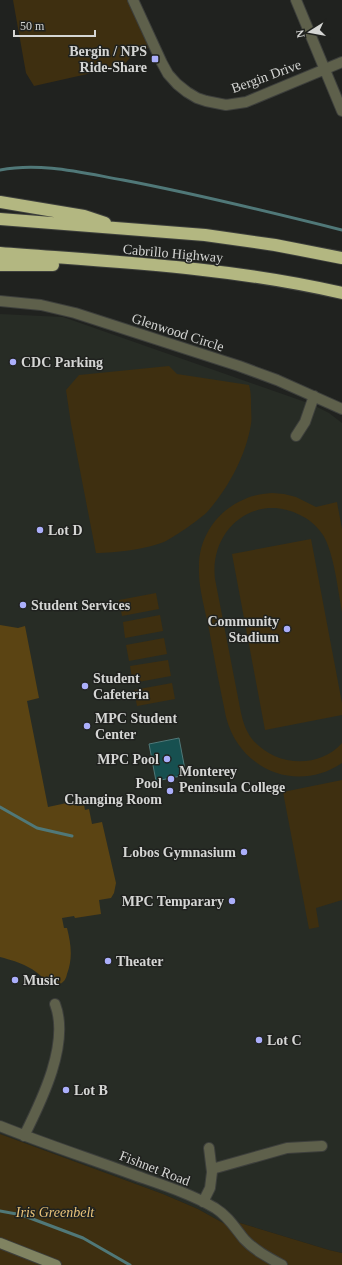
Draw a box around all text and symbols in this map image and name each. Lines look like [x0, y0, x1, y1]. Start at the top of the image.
scale bar [14, 12, 95, 38]
north arrow [290, 12, 330, 52]
text: 50 m [20, 19, 45, 33]
text: N [294, 29, 307, 39]
place label: Bergin / NPS Ride-Share [69, 44, 147, 75]
marker: Bergin / NPS Ride-Share [150, 54, 160, 64]
street label: Bergin Drive [229, 57, 303, 96]
street label: Cabrillo Highway [122, 242, 224, 265]
street label: Glenwood Circle [130, 311, 226, 354]
place label: CDC Parking [21, 355, 103, 370]
marker: CDC Parking [8, 357, 18, 367]
place label: Lot D [48, 523, 83, 538]
marker: Lot D [35, 525, 45, 535]
place label: Student Services [31, 598, 131, 613]
marker: Student Services [18, 600, 28, 610]
place label: Community Stadium [207, 614, 279, 645]
marker: Community Stadium [282, 624, 292, 634]
place label: Student Cafeteria [93, 671, 149, 702]
marker: Student Cafeteria [80, 681, 90, 691]
place label: MPC Student Center [95, 711, 177, 742]
marker: MPC Student Center [82, 721, 92, 731]
place label: MPC Pool [97, 752, 159, 767]
marker: MPC Pool [162, 754, 172, 764]
place label: Monterey Peninsula College [179, 764, 285, 795]
marker: Monterey Peninsula College [166, 774, 176, 784]
place label: Pool Changing Room [64, 776, 162, 807]
marker: Pool Changing Room [165, 786, 175, 796]
place label: Lobos Gymnasium [123, 845, 236, 860]
marker: Lobos Gymnasium [239, 847, 249, 857]
place label: MPC Temparary [122, 894, 224, 909]
marker: MPC Temparary [227, 896, 237, 906]
place label: Theater [116, 954, 163, 969]
marker: Theater [103, 956, 113, 966]
place label: Music [23, 973, 60, 988]
marker: Music [10, 975, 20, 985]
place label: Lot C [267, 1033, 302, 1048]
marker: Lot C [254, 1035, 264, 1045]
place label: Lot B [74, 1083, 108, 1098]
marker: Lot B [61, 1085, 71, 1095]
street label: Fishnet Road [117, 1148, 192, 1189]
park label: Iris Greenbelt [15, 1205, 95, 1220]

